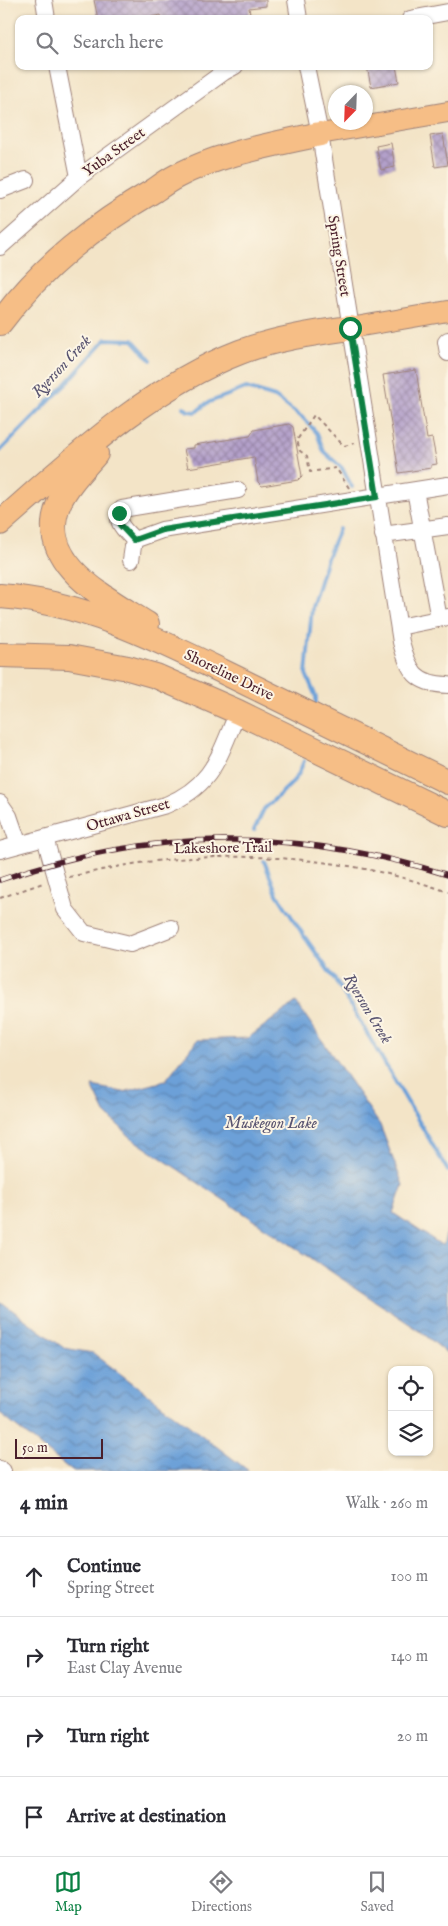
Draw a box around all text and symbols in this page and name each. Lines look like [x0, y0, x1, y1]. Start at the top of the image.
search box [15, 15, 433, 70]
icon: search [33, 29, 61, 57]
text: Search here [73, 31, 164, 55]
north arrow [328, 85, 373, 130]
street label: Yuba Street [79, 123, 149, 181]
street label: Spring Street [323, 214, 355, 298]
route start [339, 317, 362, 340]
water label: Ryerson Creek [28, 331, 96, 402]
route end [108, 502, 131, 525]
street label: Shoreline Drive [181, 645, 277, 705]
street label: Ottawa Street [84, 794, 172, 836]
street label: Lakeshore Trail [173, 838, 273, 858]
water label: Ryerson Creek [338, 970, 396, 1048]
water label: Muskegon Lake [225, 1114, 318, 1134]
map controls [388, 1366, 433, 1456]
button: locate [388, 1366, 433, 1411]
button: layers [388, 1411, 433, 1456]
scale bar [15, 1436, 102, 1459]
text: 50 m [22, 1439, 48, 1457]
text: 4 min [20, 1490, 68, 1517]
text: Walk · 260 m [345, 1494, 428, 1514]
text: Continue [67, 1555, 141, 1579]
icon: ahead [20, 1563, 48, 1591]
text: 100 m [391, 1567, 428, 1587]
text: Spring Street [67, 1579, 154, 1599]
text: Turn right [67, 1635, 149, 1659]
icon: right [20, 1643, 48, 1671]
text: 140 m [390, 1647, 428, 1667]
text: East Clay Avenue [67, 1659, 182, 1679]
icon: right [20, 1723, 48, 1751]
text: Turn right [67, 1725, 149, 1749]
text: 20 m [397, 1727, 428, 1747]
icon: arrive [20, 1803, 48, 1831]
text: Arrive at destination [67, 1805, 226, 1829]
tab: Map [54, 1868, 82, 1916]
tab: Directions [191, 1868, 252, 1916]
tab: Saved [361, 1868, 394, 1916]

